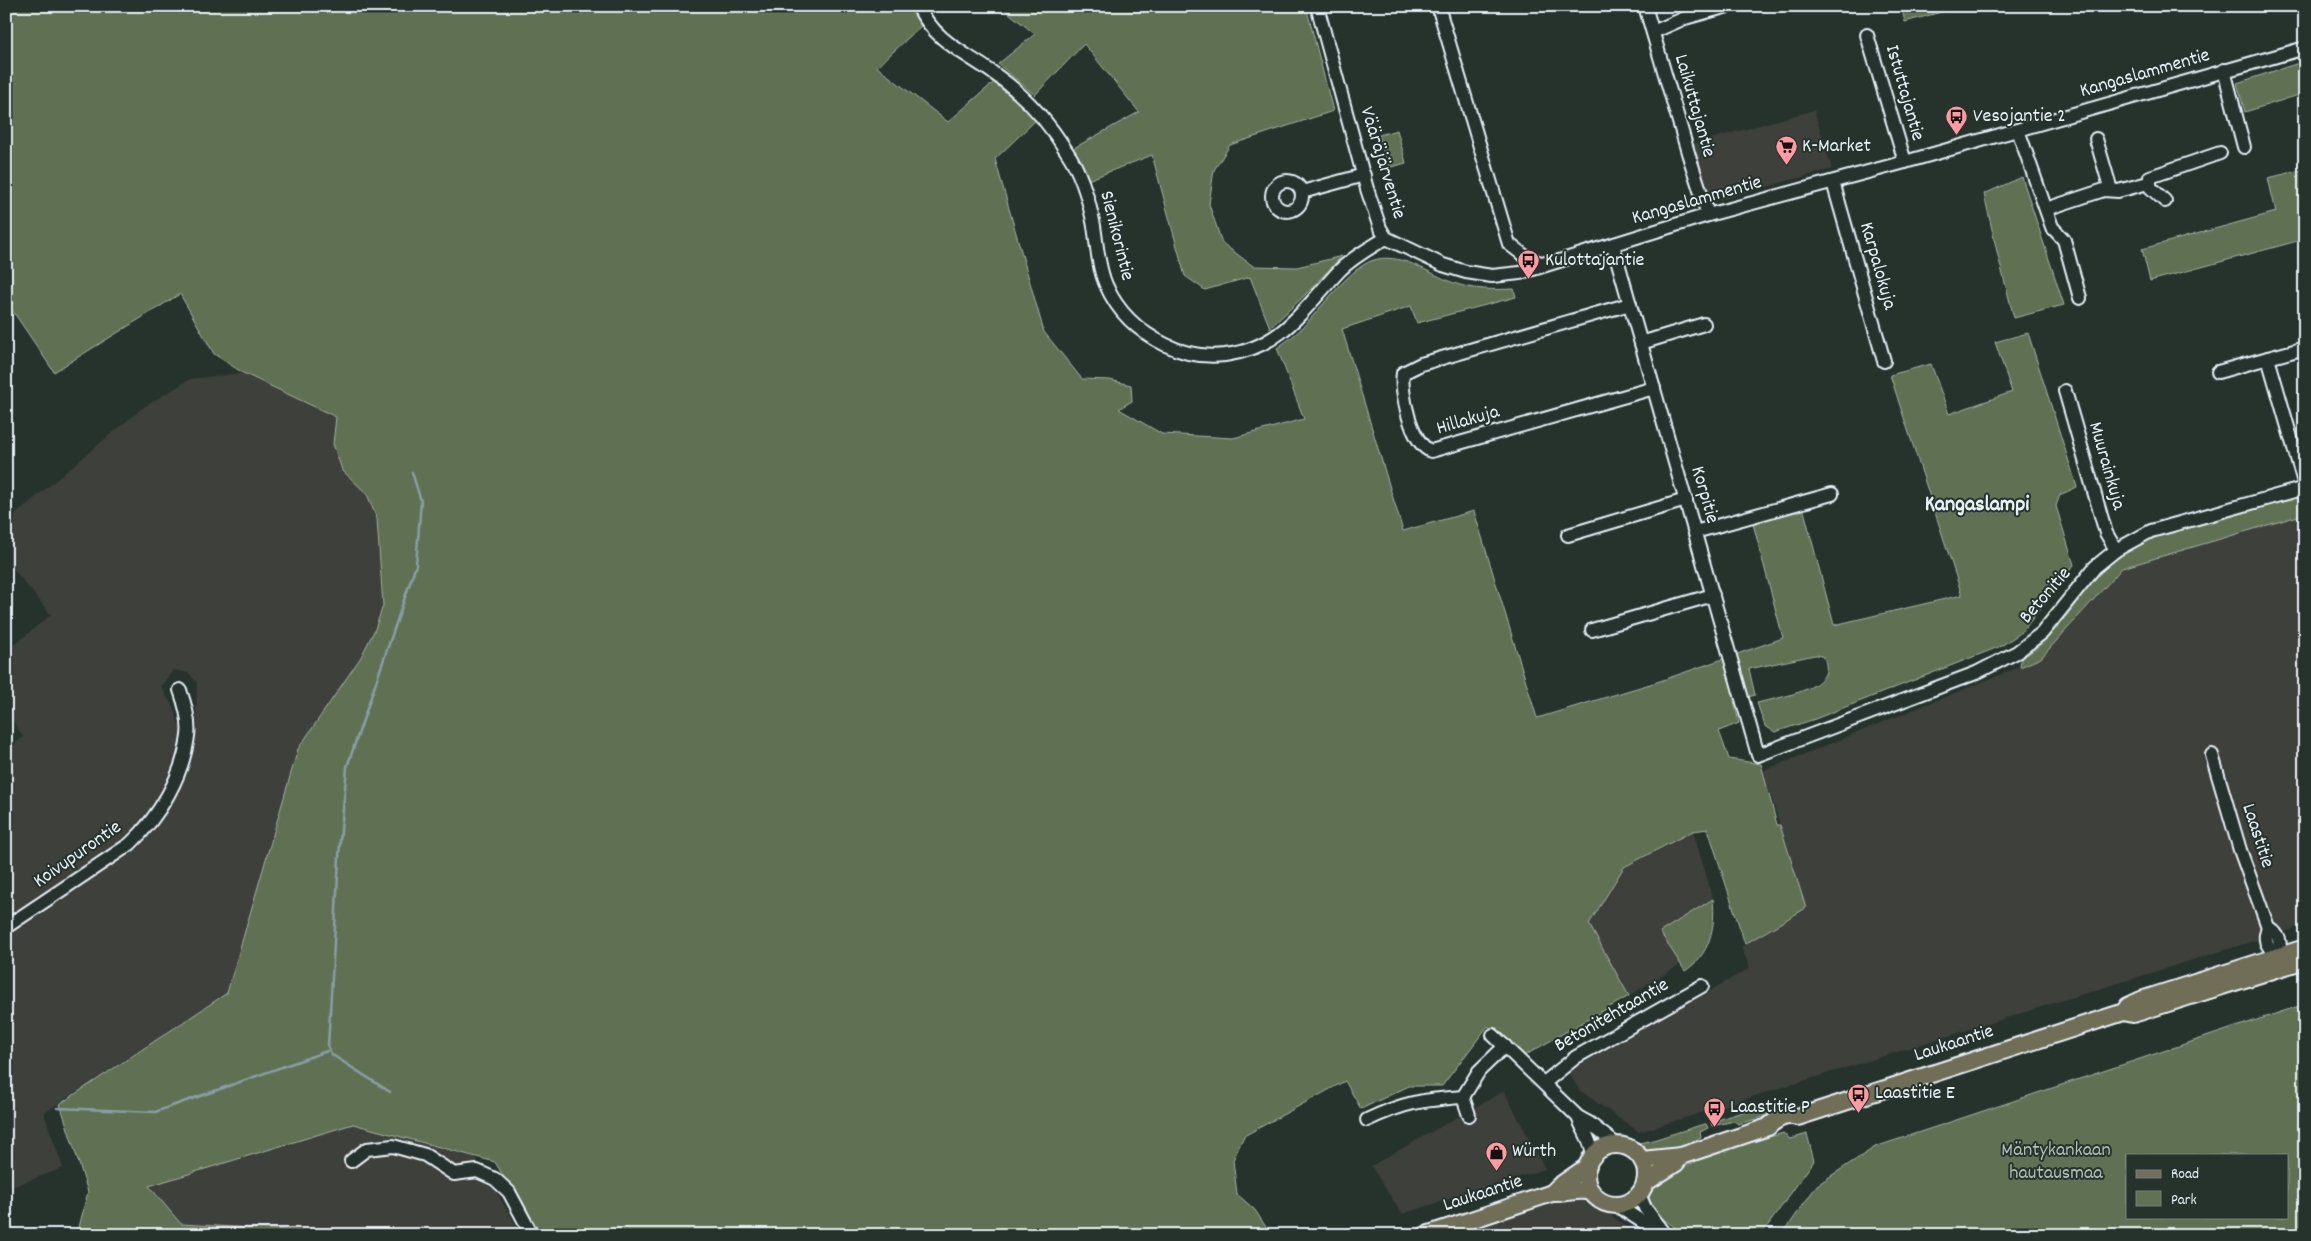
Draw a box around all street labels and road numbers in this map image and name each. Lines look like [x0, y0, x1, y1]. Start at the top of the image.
street label: Istuttajantie [1877, 42, 1931, 144]
street label: Kangaslammentie [2077, 42, 2213, 106]
street label: Laikuttajantie [1666, 51, 1722, 161]
street label: Vääräjärventie [1352, 104, 1412, 223]
street label: Kangaslammentie [1629, 169, 1765, 233]
street label: Sienikorintie [1091, 188, 1141, 284]
street label: Karpalokuja [1851, 219, 1903, 314]
street label: Hillakuja [1433, 399, 1503, 443]
street label: Muurainkuja [2080, 419, 2132, 514]
street label: Korpitie [1683, 463, 1726, 527]
street label: Betonitie [2013, 561, 2079, 631]
street label: Laastitie [2233, 800, 2281, 872]
street label: Koivupurontie [28, 814, 128, 896]
street label: Betonitehtaantie [1550, 972, 1675, 1060]
street label: Laukaantie [1911, 1018, 1998, 1070]
street label: Laukaantie [1440, 1168, 1527, 1220]

